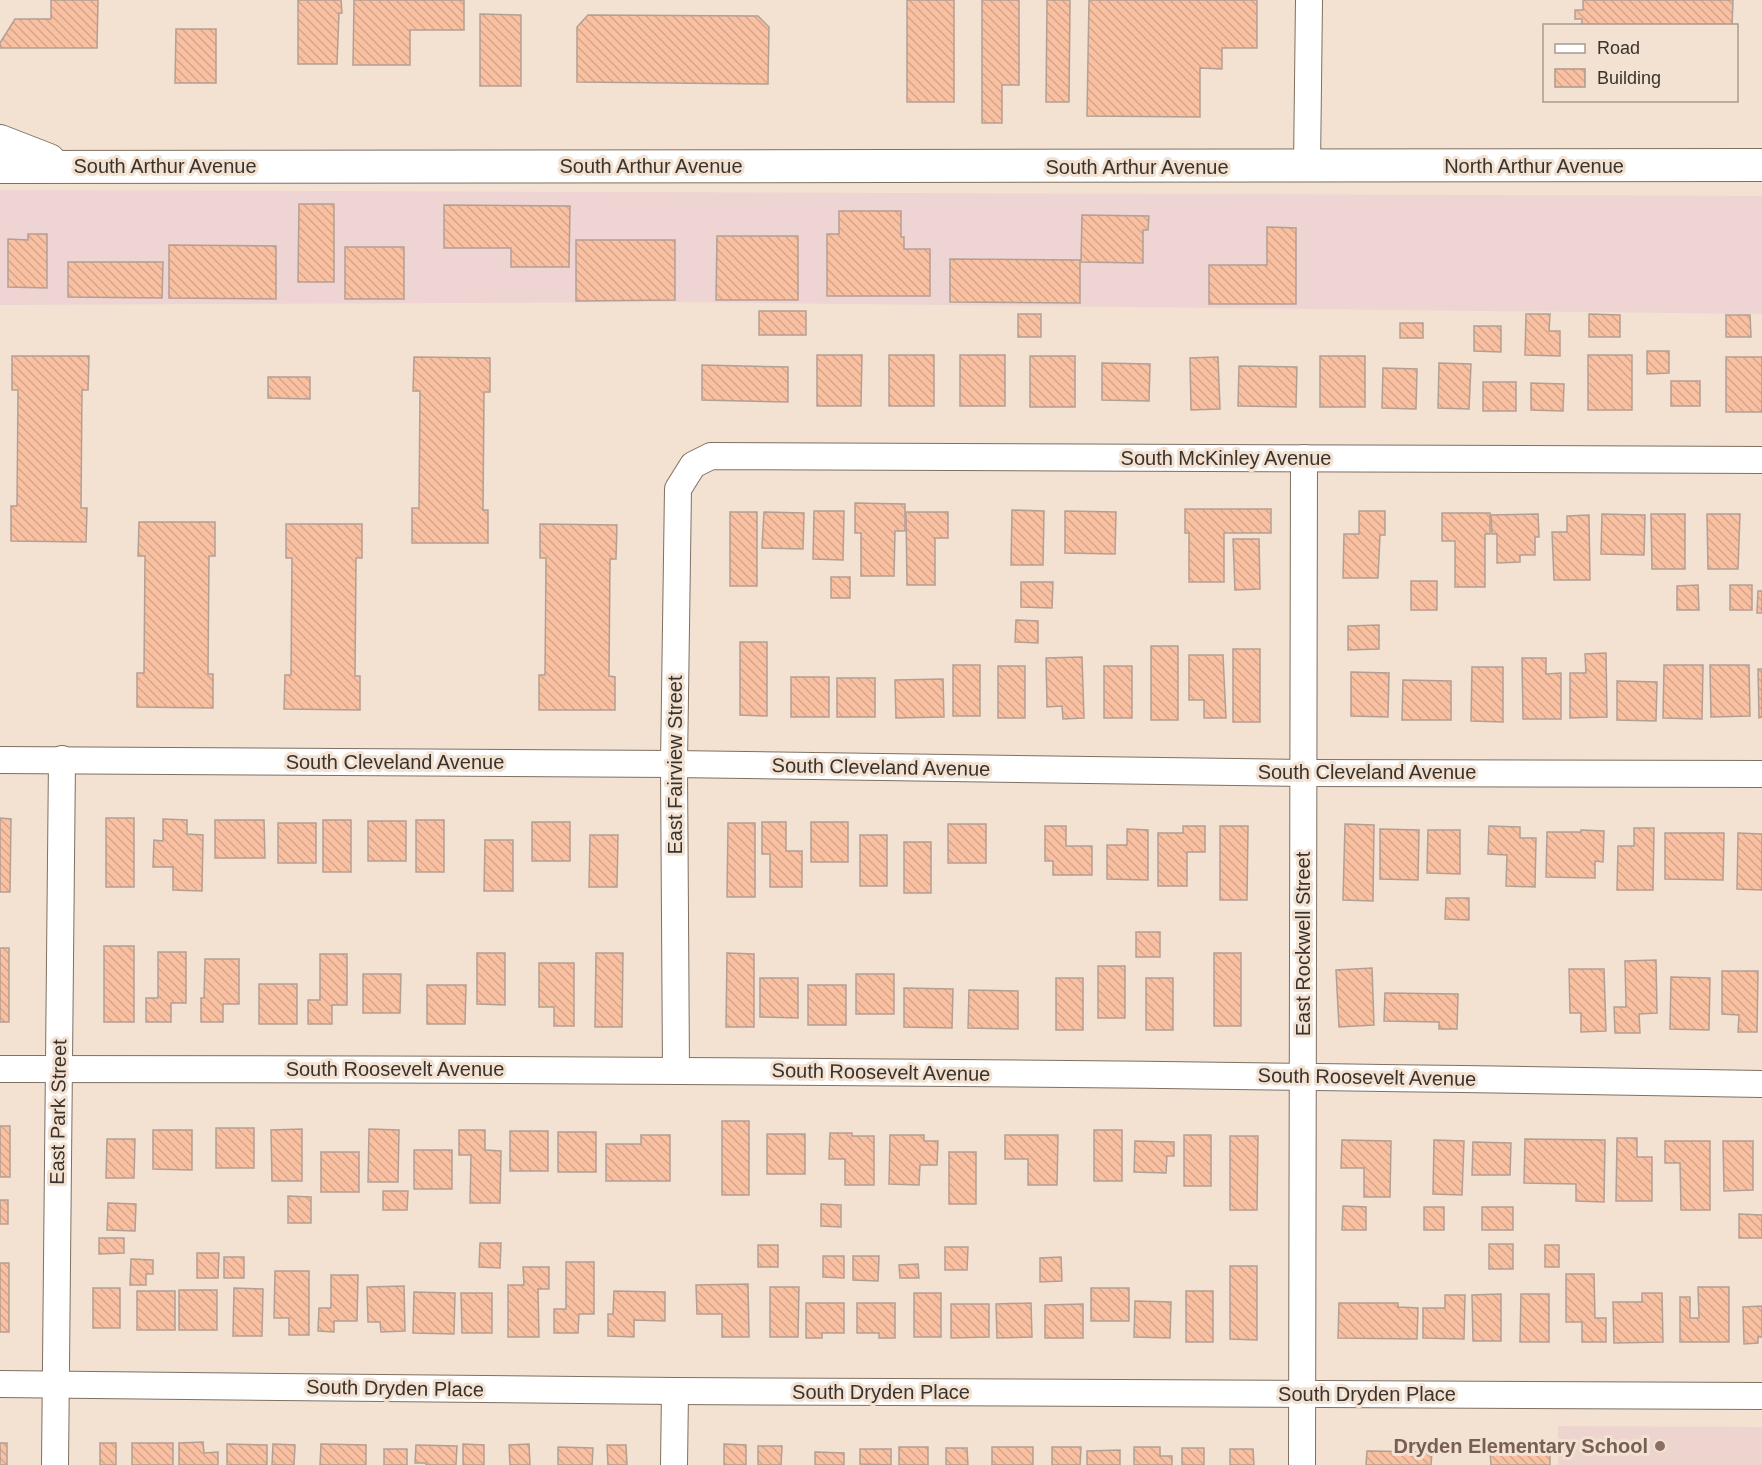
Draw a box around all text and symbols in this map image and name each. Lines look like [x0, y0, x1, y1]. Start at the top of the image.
legend [1543, 24, 1738, 102]
text: Road [1597, 38, 1640, 58]
text: Building [1597, 68, 1661, 88]
street label: South Arthur Avenue [73, 155, 257, 177]
street label: South Arthur Avenue [559, 155, 743, 177]
street label: North Arthur Avenue [1444, 155, 1624, 177]
street label: South Arthur Avenue [1045, 156, 1229, 178]
street label: South McKinley Avenue [1121, 447, 1331, 469]
street label: East Fairview Street [664, 675, 686, 854]
street label: South Cleveland Avenue [286, 751, 504, 773]
street label: South Cleveland Avenue [771, 754, 991, 780]
street label: South Cleveland Avenue [1258, 761, 1476, 783]
street label: East Rockwell Street [1292, 851, 1314, 1036]
street label: East Park Street [46, 1039, 70, 1185]
street label: South Roosevelt Avenue [286, 1058, 504, 1080]
street label: South Roosevelt Avenue [771, 1059, 991, 1085]
street label: South Roosevelt Avenue [1257, 1064, 1477, 1090]
street label: South Dryden Place [306, 1375, 484, 1401]
street label: South Dryden Place [792, 1381, 970, 1403]
street label: South Dryden Place [1278, 1383, 1456, 1405]
place label: Dryden Elementary School [1393, 1435, 1648, 1457]
marker: Dryden Elementary School [1653, 1439, 1667, 1453]

